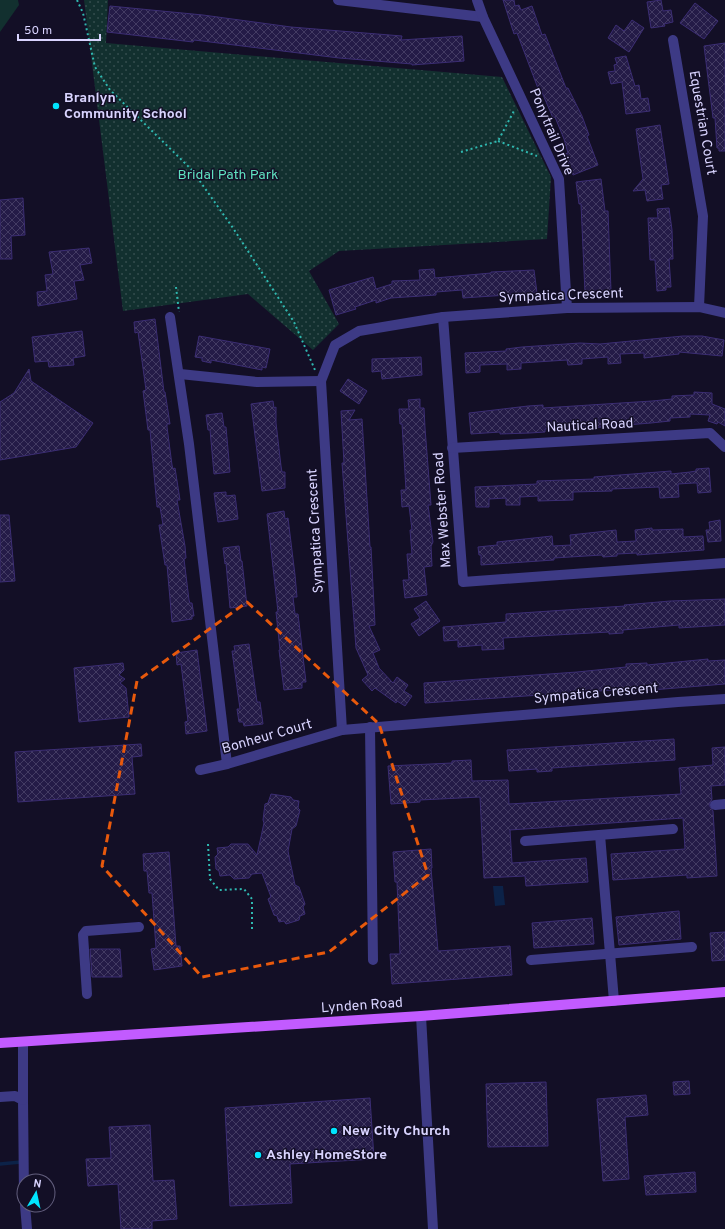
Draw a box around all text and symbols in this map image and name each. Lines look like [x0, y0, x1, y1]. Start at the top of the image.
scale bar [18, 16, 100, 42]
text: 50 m [24, 23, 52, 39]
street label: Equestrian Court [684, 69, 720, 177]
street label: Ponytrail Drive [525, 86, 577, 178]
place label: Branlyn Community School [64, 90, 187, 123]
marker: Branlyn Community School [51, 101, 61, 111]
park label: Bridal Path Park [177, 167, 279, 184]
street label: Sympatica Crescent [498, 285, 624, 307]
street label: Nautical Road [546, 415, 634, 437]
street label: Max Webster Road [430, 452, 456, 568]
street label: Sympatica Crescent [304, 468, 328, 594]
street label: Sympatica Crescent [533, 680, 659, 708]
street label: Bonheur Court [220, 716, 314, 758]
street label: Lynden Road [320, 995, 404, 1017]
place label: New City Church [342, 1123, 450, 1140]
marker: New City Church [329, 1126, 339, 1136]
place label: Ashley HomeStore [266, 1147, 387, 1164]
marker: Ashley HomeStore [253, 1150, 263, 1160]
north arrow [16, 1173, 56, 1213]
text: N [32, 1177, 42, 1192]

